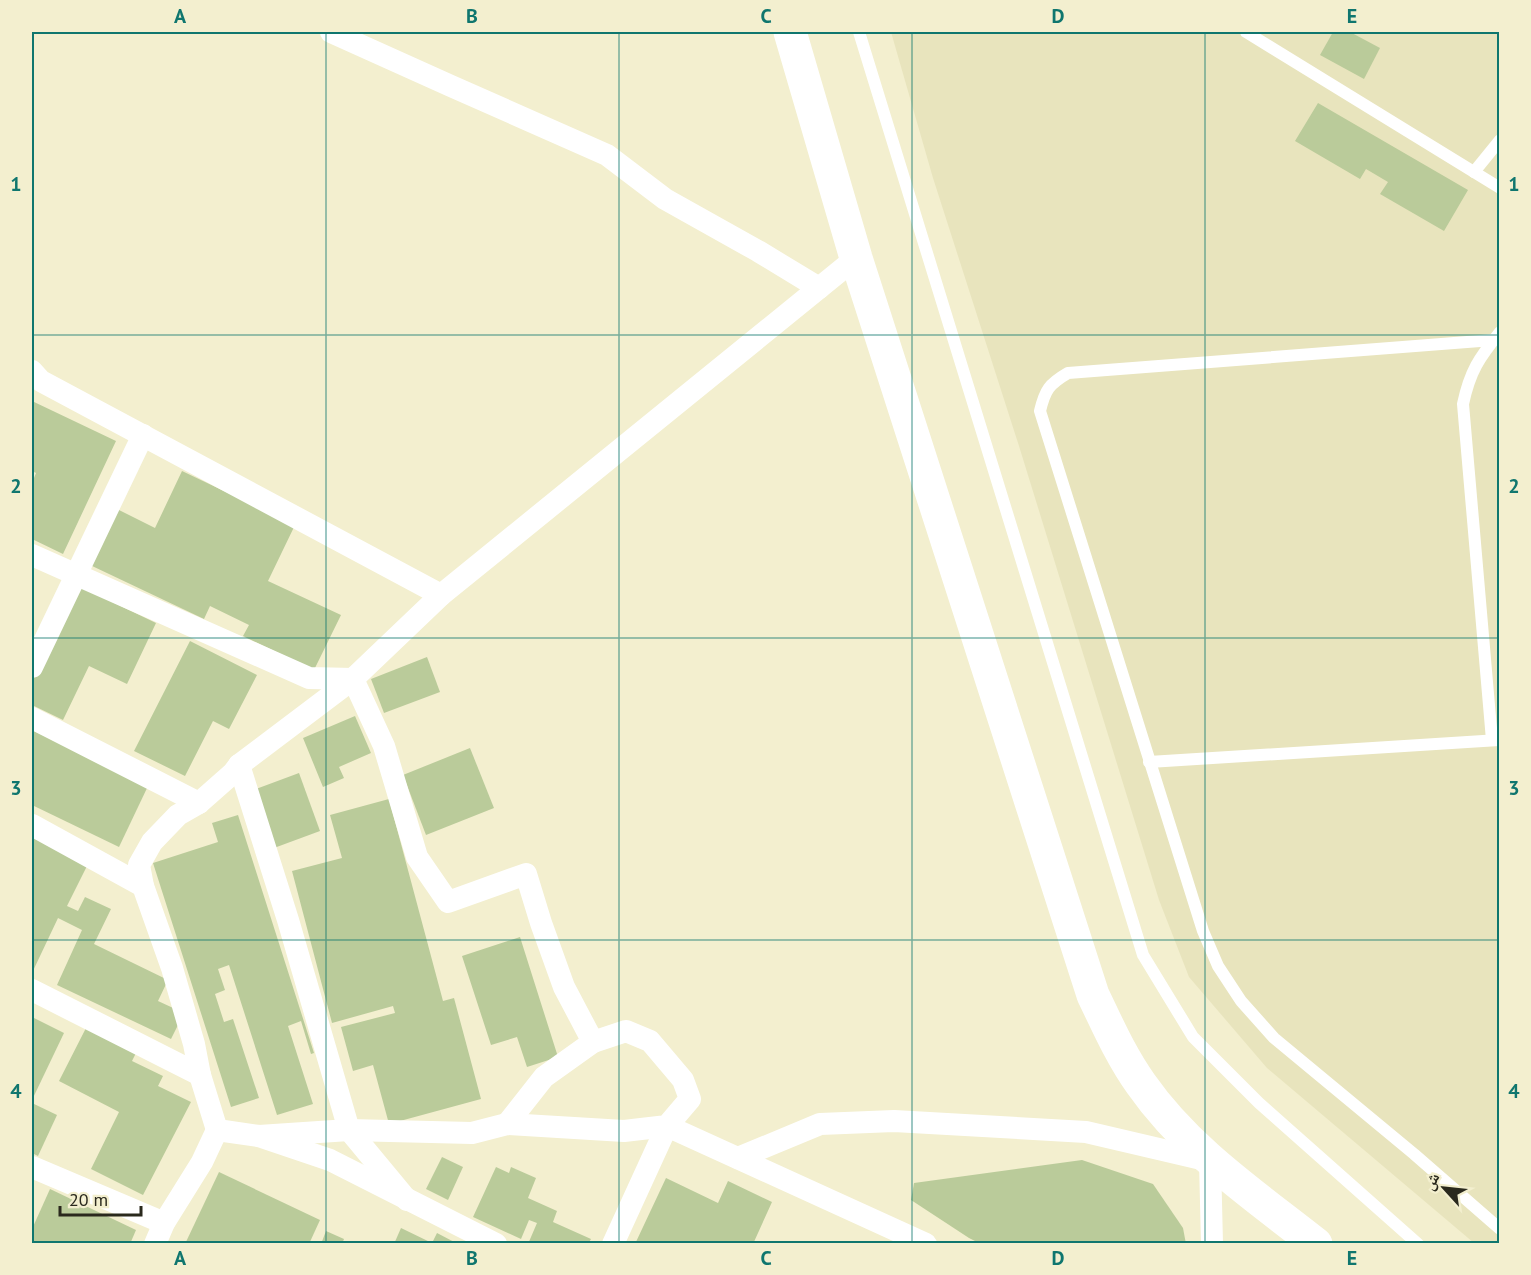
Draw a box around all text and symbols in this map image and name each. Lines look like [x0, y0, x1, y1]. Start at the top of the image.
text: A [174, 3, 187, 29]
text: B [466, 3, 478, 29]
text: C [760, 3, 772, 29]
text: D [1052, 3, 1065, 29]
text: E [1347, 3, 1357, 29]
text: 1 [10, 171, 22, 197]
text: 1 [1508, 171, 1520, 197]
text: 2 [10, 473, 22, 499]
text: 2 [1508, 473, 1520, 499]
text: 3 [10, 775, 22, 801]
text: 3 [1508, 775, 1520, 801]
text: 4 [10, 1078, 22, 1104]
text: 4 [1508, 1078, 1520, 1104]
north arrow [1414, 1158, 1474, 1218]
text: ش [1418, 1169, 1443, 1193]
scale bar [60, 1179, 141, 1217]
text: 20 m [69, 1188, 108, 1211]
text: A [174, 1245, 187, 1271]
text: B [466, 1245, 478, 1271]
text: C [760, 1245, 772, 1271]
text: D [1052, 1245, 1065, 1271]
text: E [1347, 1245, 1357, 1271]

